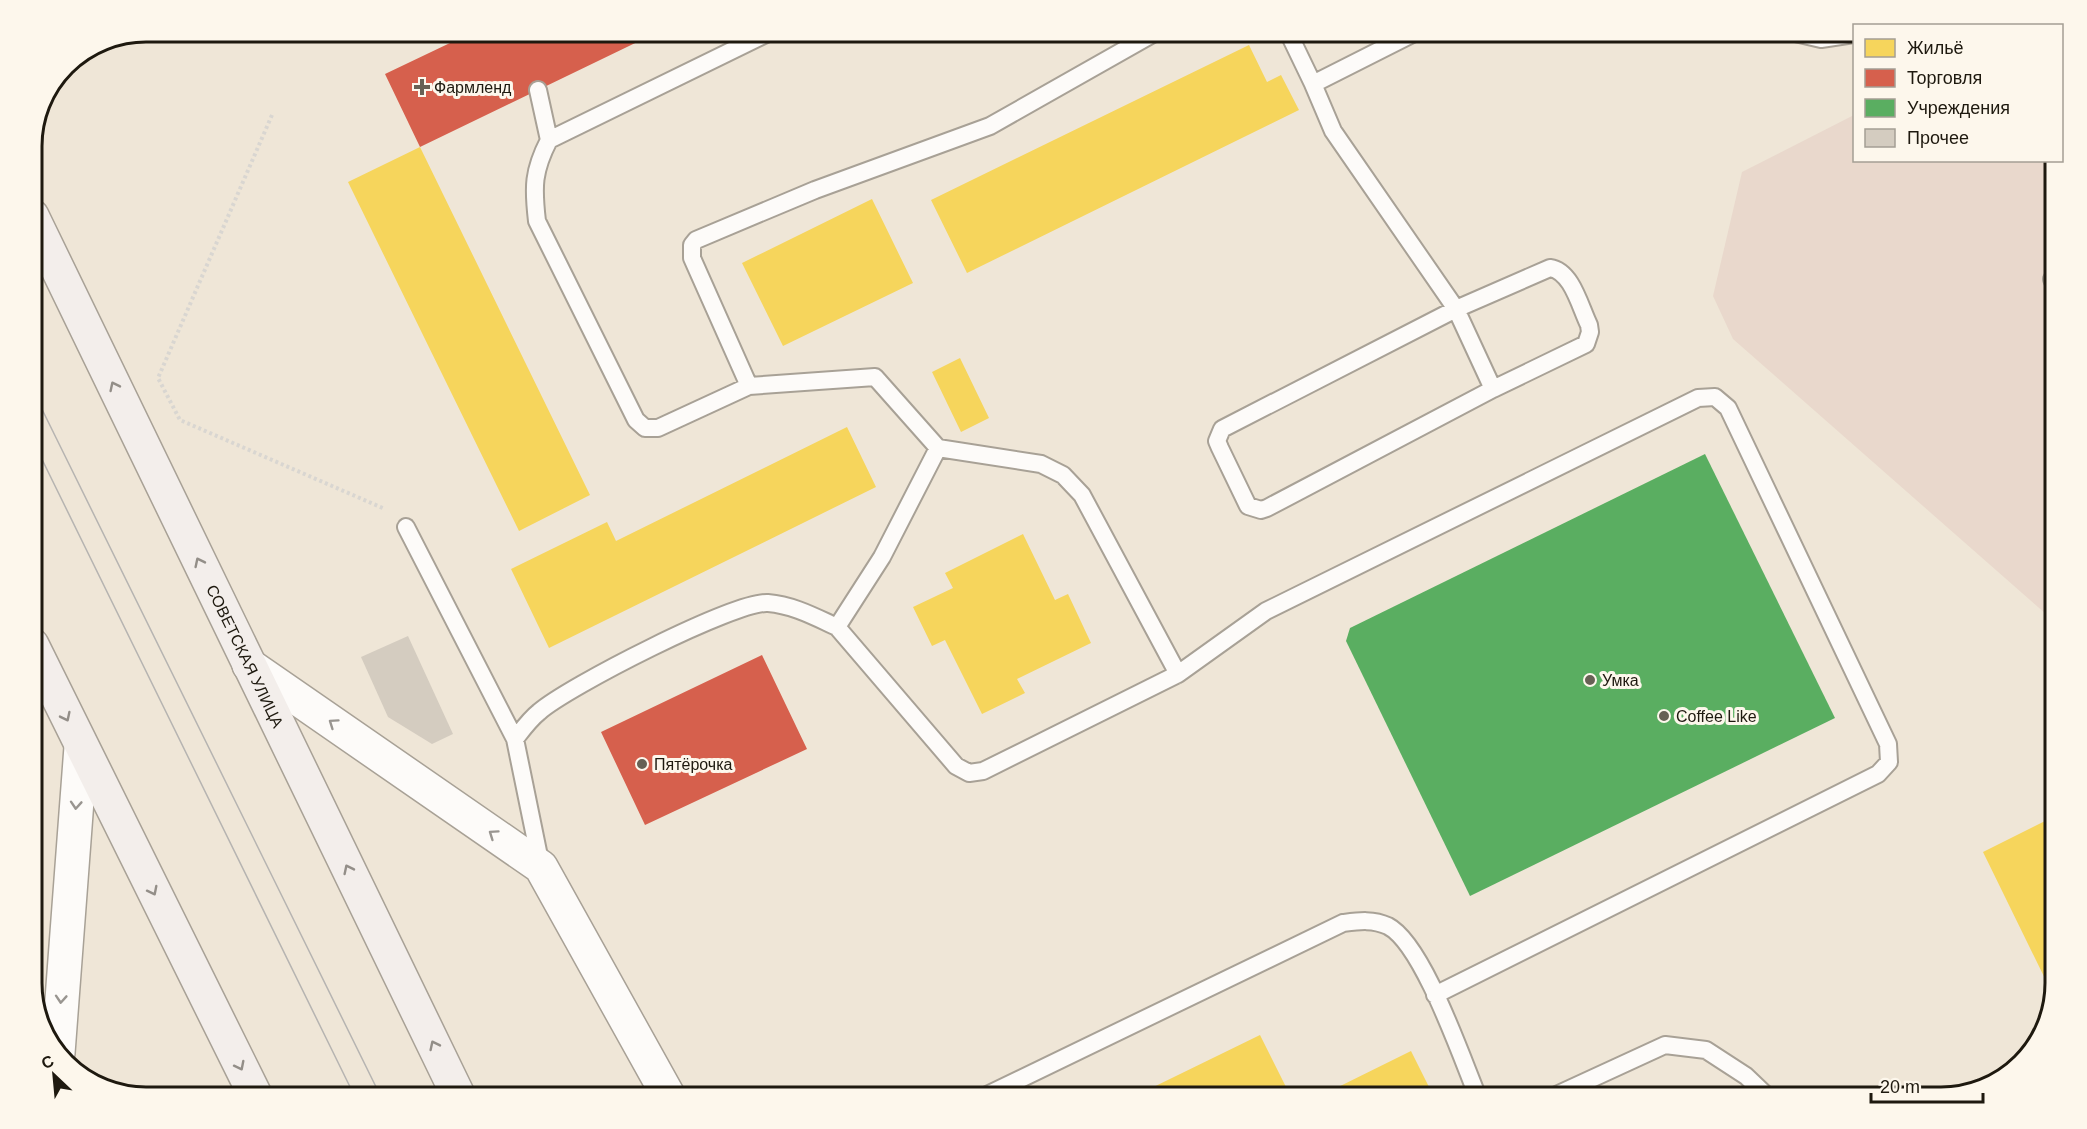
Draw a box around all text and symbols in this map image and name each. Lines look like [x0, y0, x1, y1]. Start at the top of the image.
legend [1853, 24, 2063, 162]
text: Жильё [1907, 38, 1964, 58]
text: Торговля [1907, 68, 1982, 88]
place label: Фармленд [434, 79, 512, 96]
marker: Фармленд [415, 80, 429, 94]
text: Учреждения [1907, 98, 2010, 118]
text: Прочее [1907, 128, 1969, 148]
one-way arrow [110, 382, 122, 393]
one-way arrow [195, 557, 207, 568]
street label: СОВЕТСКАЯ УЛИЦА [203, 582, 287, 730]
place label: Умка [1602, 672, 1639, 689]
marker: Умка [1583, 673, 1597, 687]
place label: Coffee Like [1676, 708, 1757, 725]
marker: Coffee Like [1657, 709, 1671, 723]
one-way arrow [59, 710, 71, 721]
one-way arrow [328, 719, 339, 730]
place label: Пятёрочка [654, 756, 733, 773]
marker: Пятёрочка [635, 757, 649, 771]
one-way arrow [70, 800, 83, 810]
one-way arrow [489, 830, 500, 841]
one-way arrow [344, 865, 356, 876]
one-way arrow [146, 885, 157, 896]
one-way arrow [55, 995, 68, 1004]
one-way arrow [429, 1040, 441, 1051]
north arrow [24, 1045, 84, 1105]
text: С [39, 1052, 57, 1072]
one-way arrow [233, 1059, 245, 1070]
scale bar [1871, 1066, 1984, 1104]
text: 20 m [1880, 1077, 1920, 1097]

